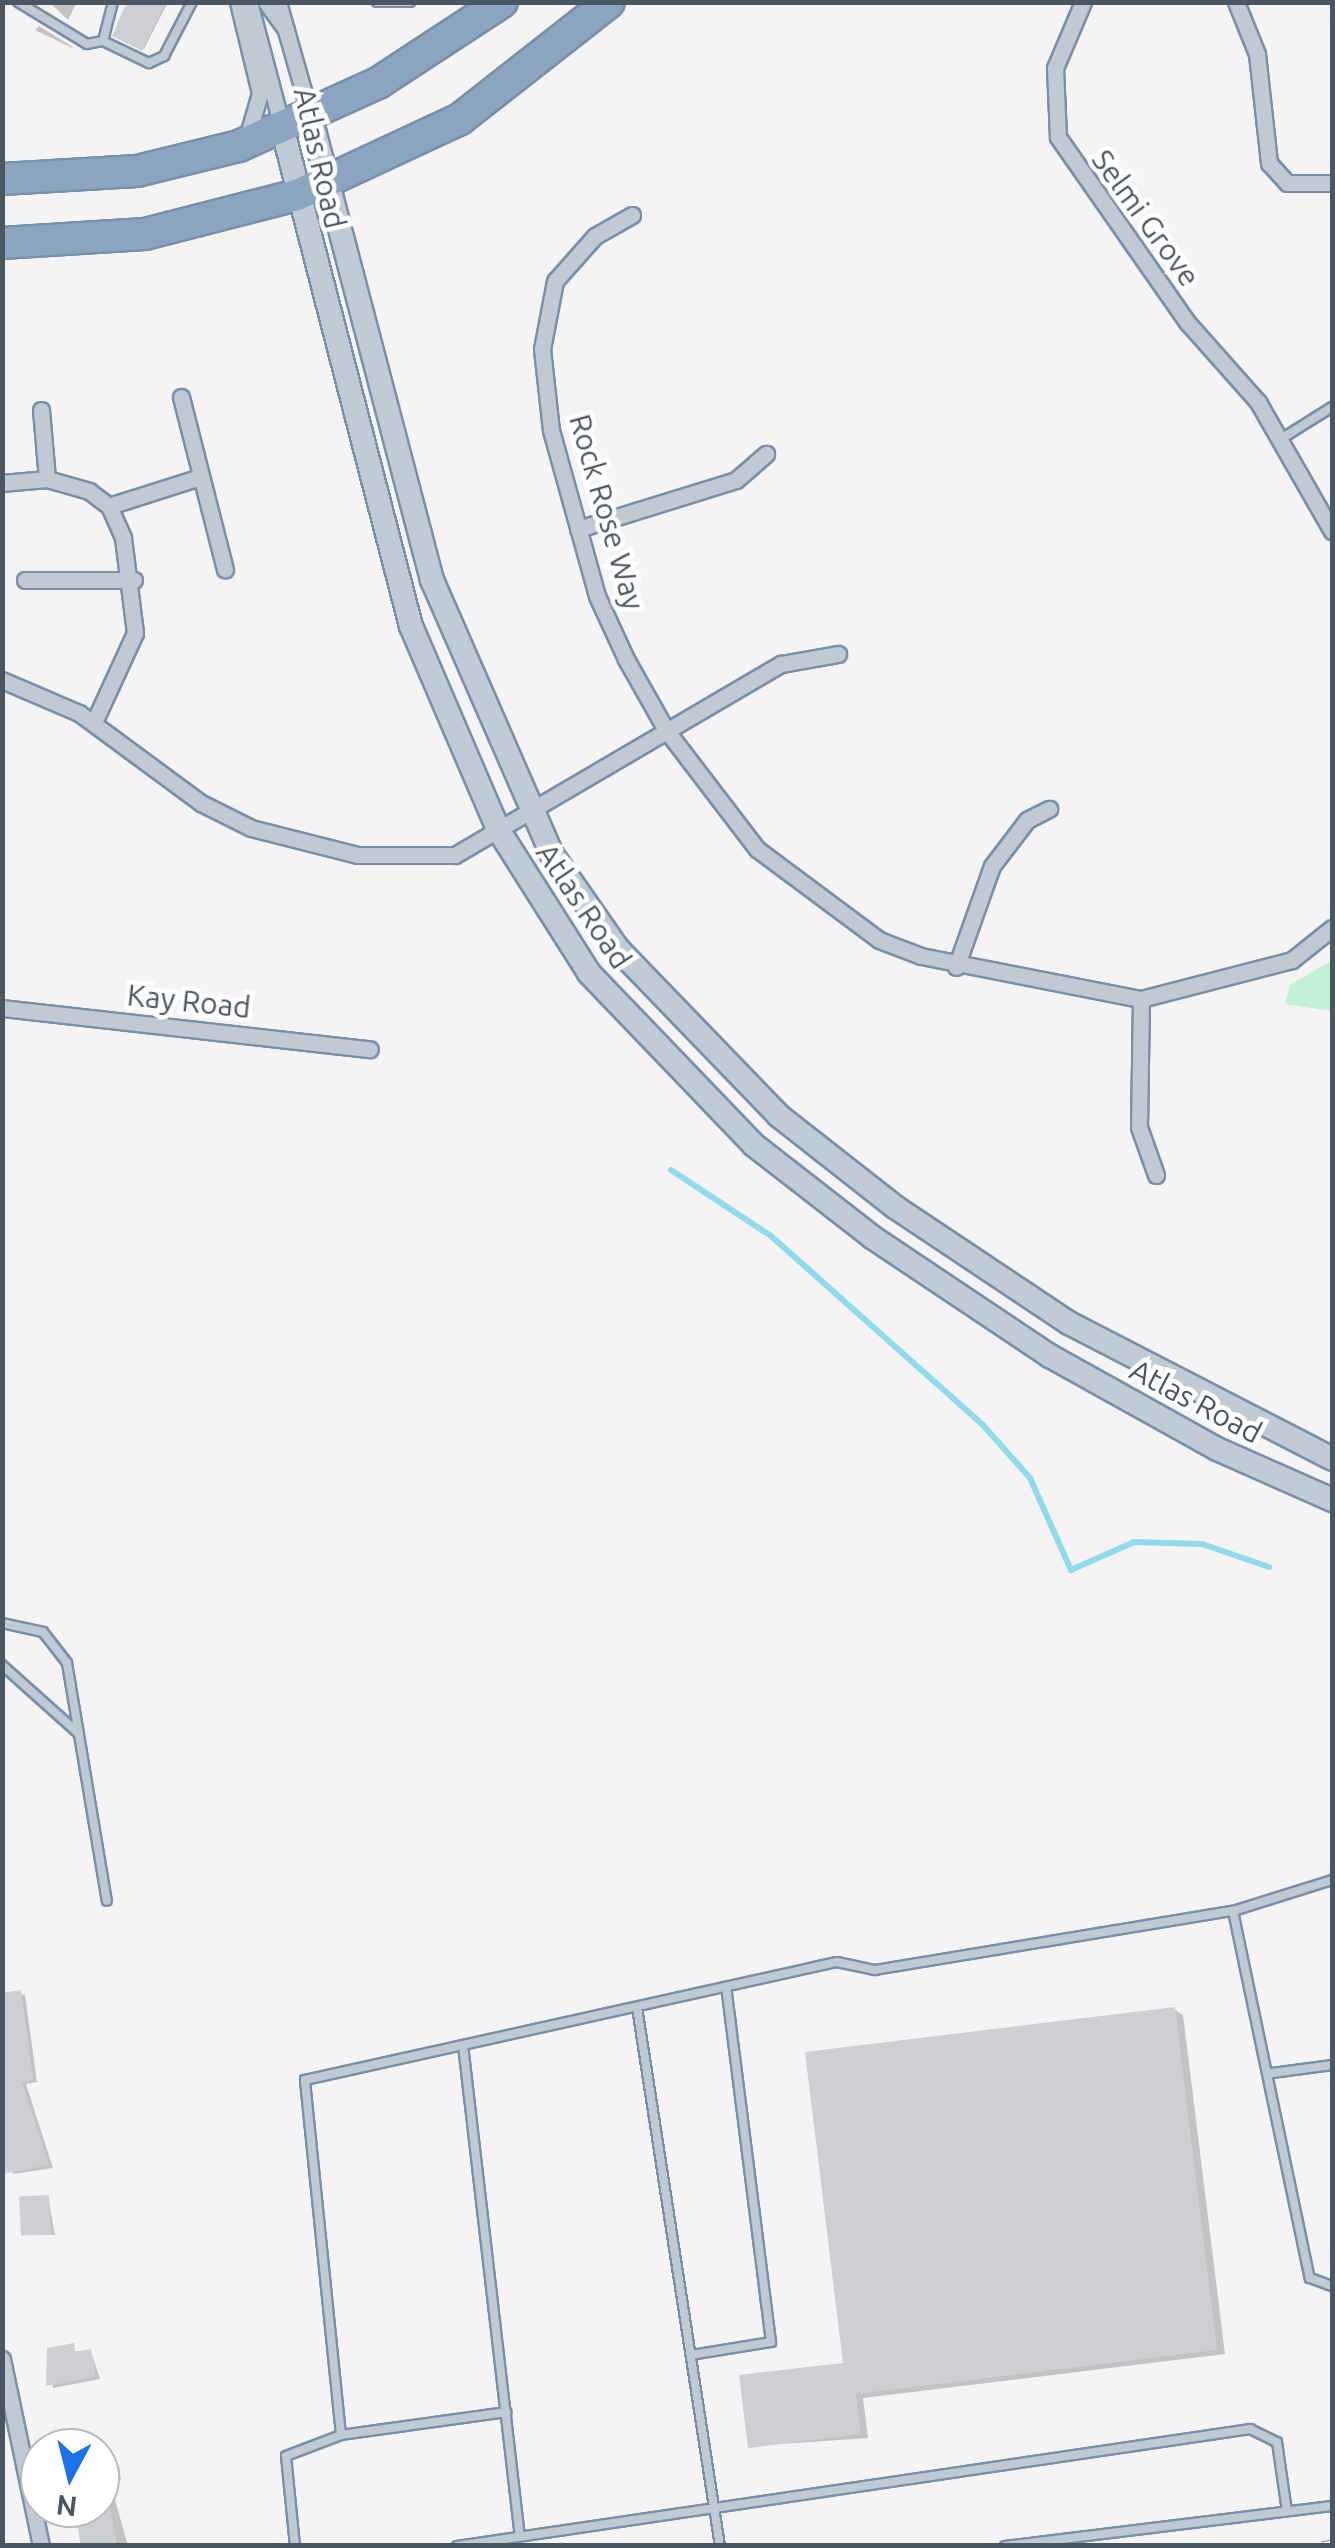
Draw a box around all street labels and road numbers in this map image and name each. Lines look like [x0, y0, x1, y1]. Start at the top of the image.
street label: Atlas Road [286, 84, 354, 232]
street label: Selmi Grove [1084, 143, 1208, 293]
street label: Rock Rose Way [562, 410, 652, 614]
street label: Atlas Road [529, 836, 639, 976]
street label: Kay Road [125, 977, 253, 1025]
street label: Atlas Road [1124, 1351, 1268, 1451]

